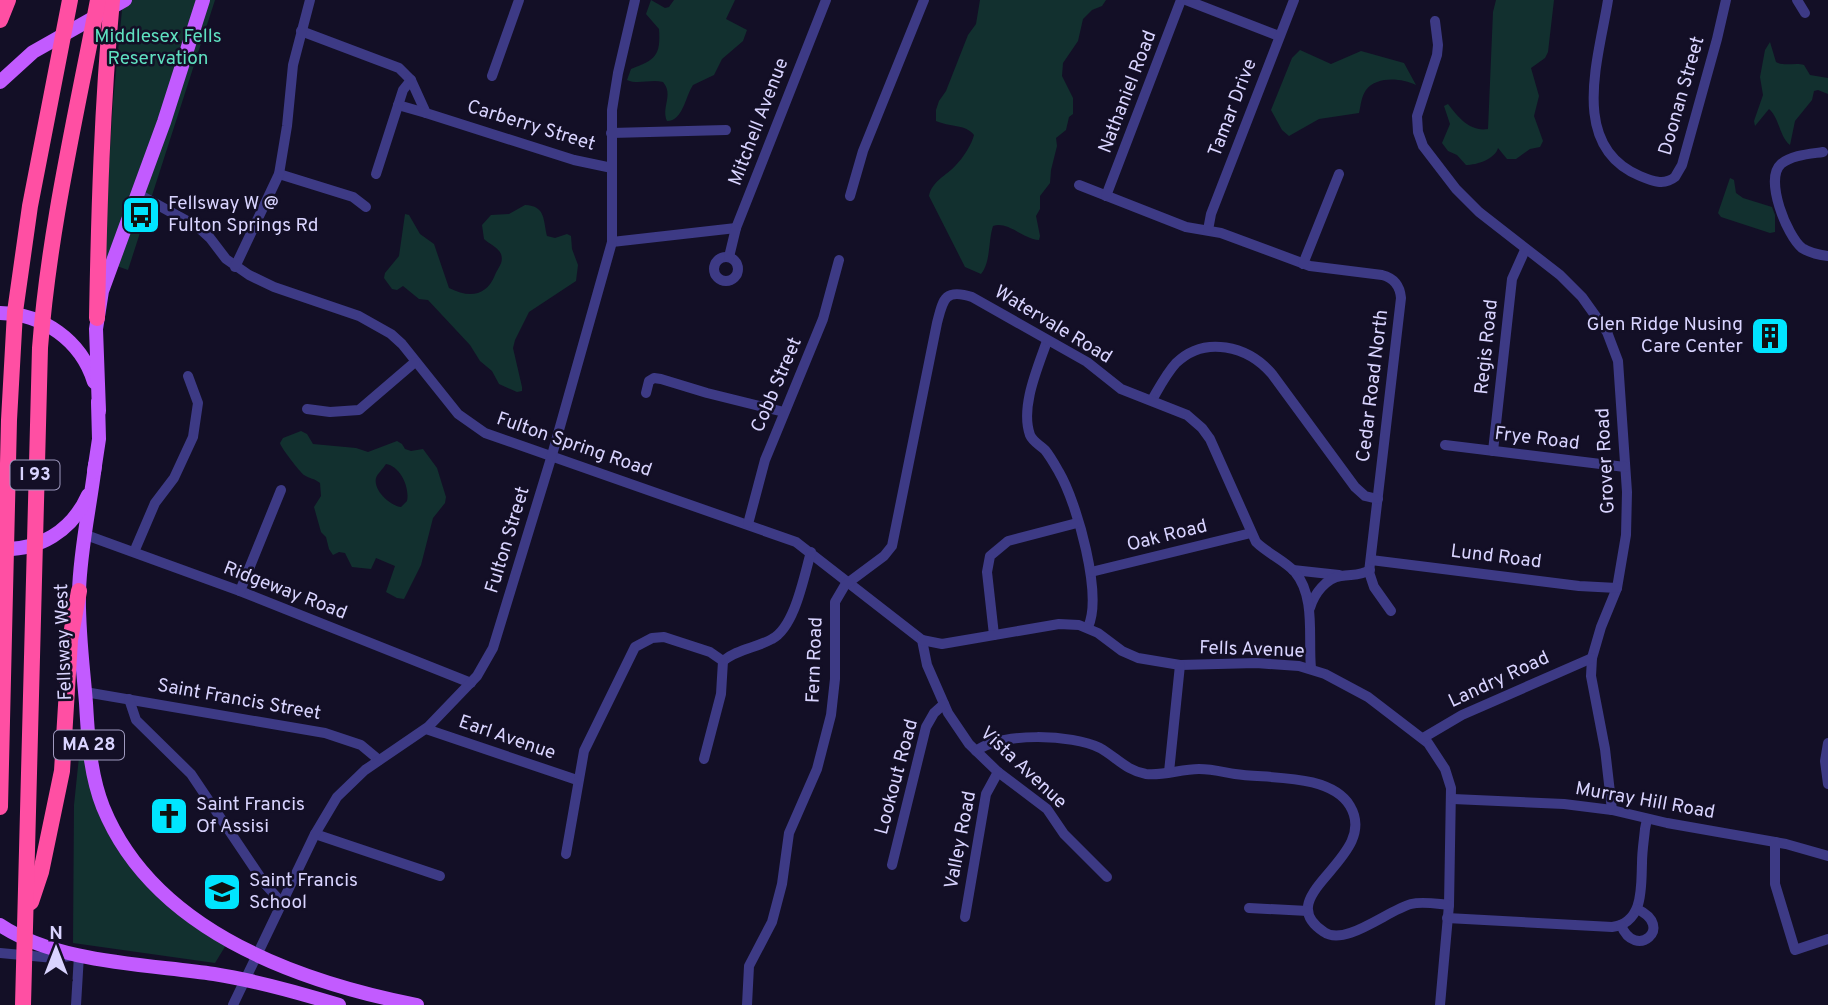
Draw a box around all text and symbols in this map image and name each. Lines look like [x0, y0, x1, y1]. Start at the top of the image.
park label: Middlesex Fells Reservation [94, 25, 222, 71]
street label: Nathaniel Road [1094, 27, 1162, 157]
street label: Doonan Street [1654, 34, 1710, 158]
street label: Mitchell Avenue [724, 55, 794, 189]
street label: Tamar Drive [1203, 55, 1263, 161]
street label: Carberry Street [464, 95, 598, 157]
place label: Fellsway W @ Fulton Springs Rd [168, 192, 318, 238]
bus stop icon: Fellsway W @ Fulton Springs Rd [120, 194, 162, 236]
street label: Watervale Road [990, 280, 1116, 370]
street label: Regis Road [1470, 298, 1504, 396]
street label: Cedar Road North [1352, 308, 1394, 464]
place label: Glen Ridge Nusing Care Center [1586, 313, 1744, 359]
building icon: Glen Ridge Nusing Care Center [1749, 315, 1791, 357]
street label: Cobb Street [746, 334, 808, 436]
street label: Fulton Spring Road [493, 407, 655, 483]
street label: Grover Road [1591, 407, 1621, 515]
street label: Frye Road [1493, 422, 1581, 456]
road number: I 93 [10, 461, 60, 490]
street label: Fulton Street [480, 484, 536, 596]
street label: Oak Road [1124, 514, 1210, 558]
street label: Lund Road [1449, 540, 1543, 574]
street label: Ridgeway Road [220, 556, 350, 626]
street label: Fellsway West [50, 583, 78, 701]
street label: Fern Road [802, 617, 828, 703]
street label: Fells Avenue [1199, 636, 1305, 664]
street label: Landry Road [1445, 646, 1553, 714]
street label: Saint Francis Street [155, 674, 323, 726]
street label: Earl Avenue [455, 710, 559, 766]
street label: Lookout Road [870, 717, 924, 837]
street label: Vista Avenue [975, 722, 1071, 814]
road number: MA 28 [54, 730, 124, 760]
street label: Murray Hill Road [1573, 777, 1717, 825]
street label: Valley Road [940, 789, 982, 891]
place label: Saint Francis Of Assisi [196, 793, 305, 839]
church icon: Saint Francis Of Assisi [148, 795, 190, 837]
place label: Saint Francis School [249, 869, 358, 915]
school or university icon: Saint Francis School [201, 871, 243, 913]
north arrow [21, 914, 91, 984]
text: N [49, 922, 63, 946]

